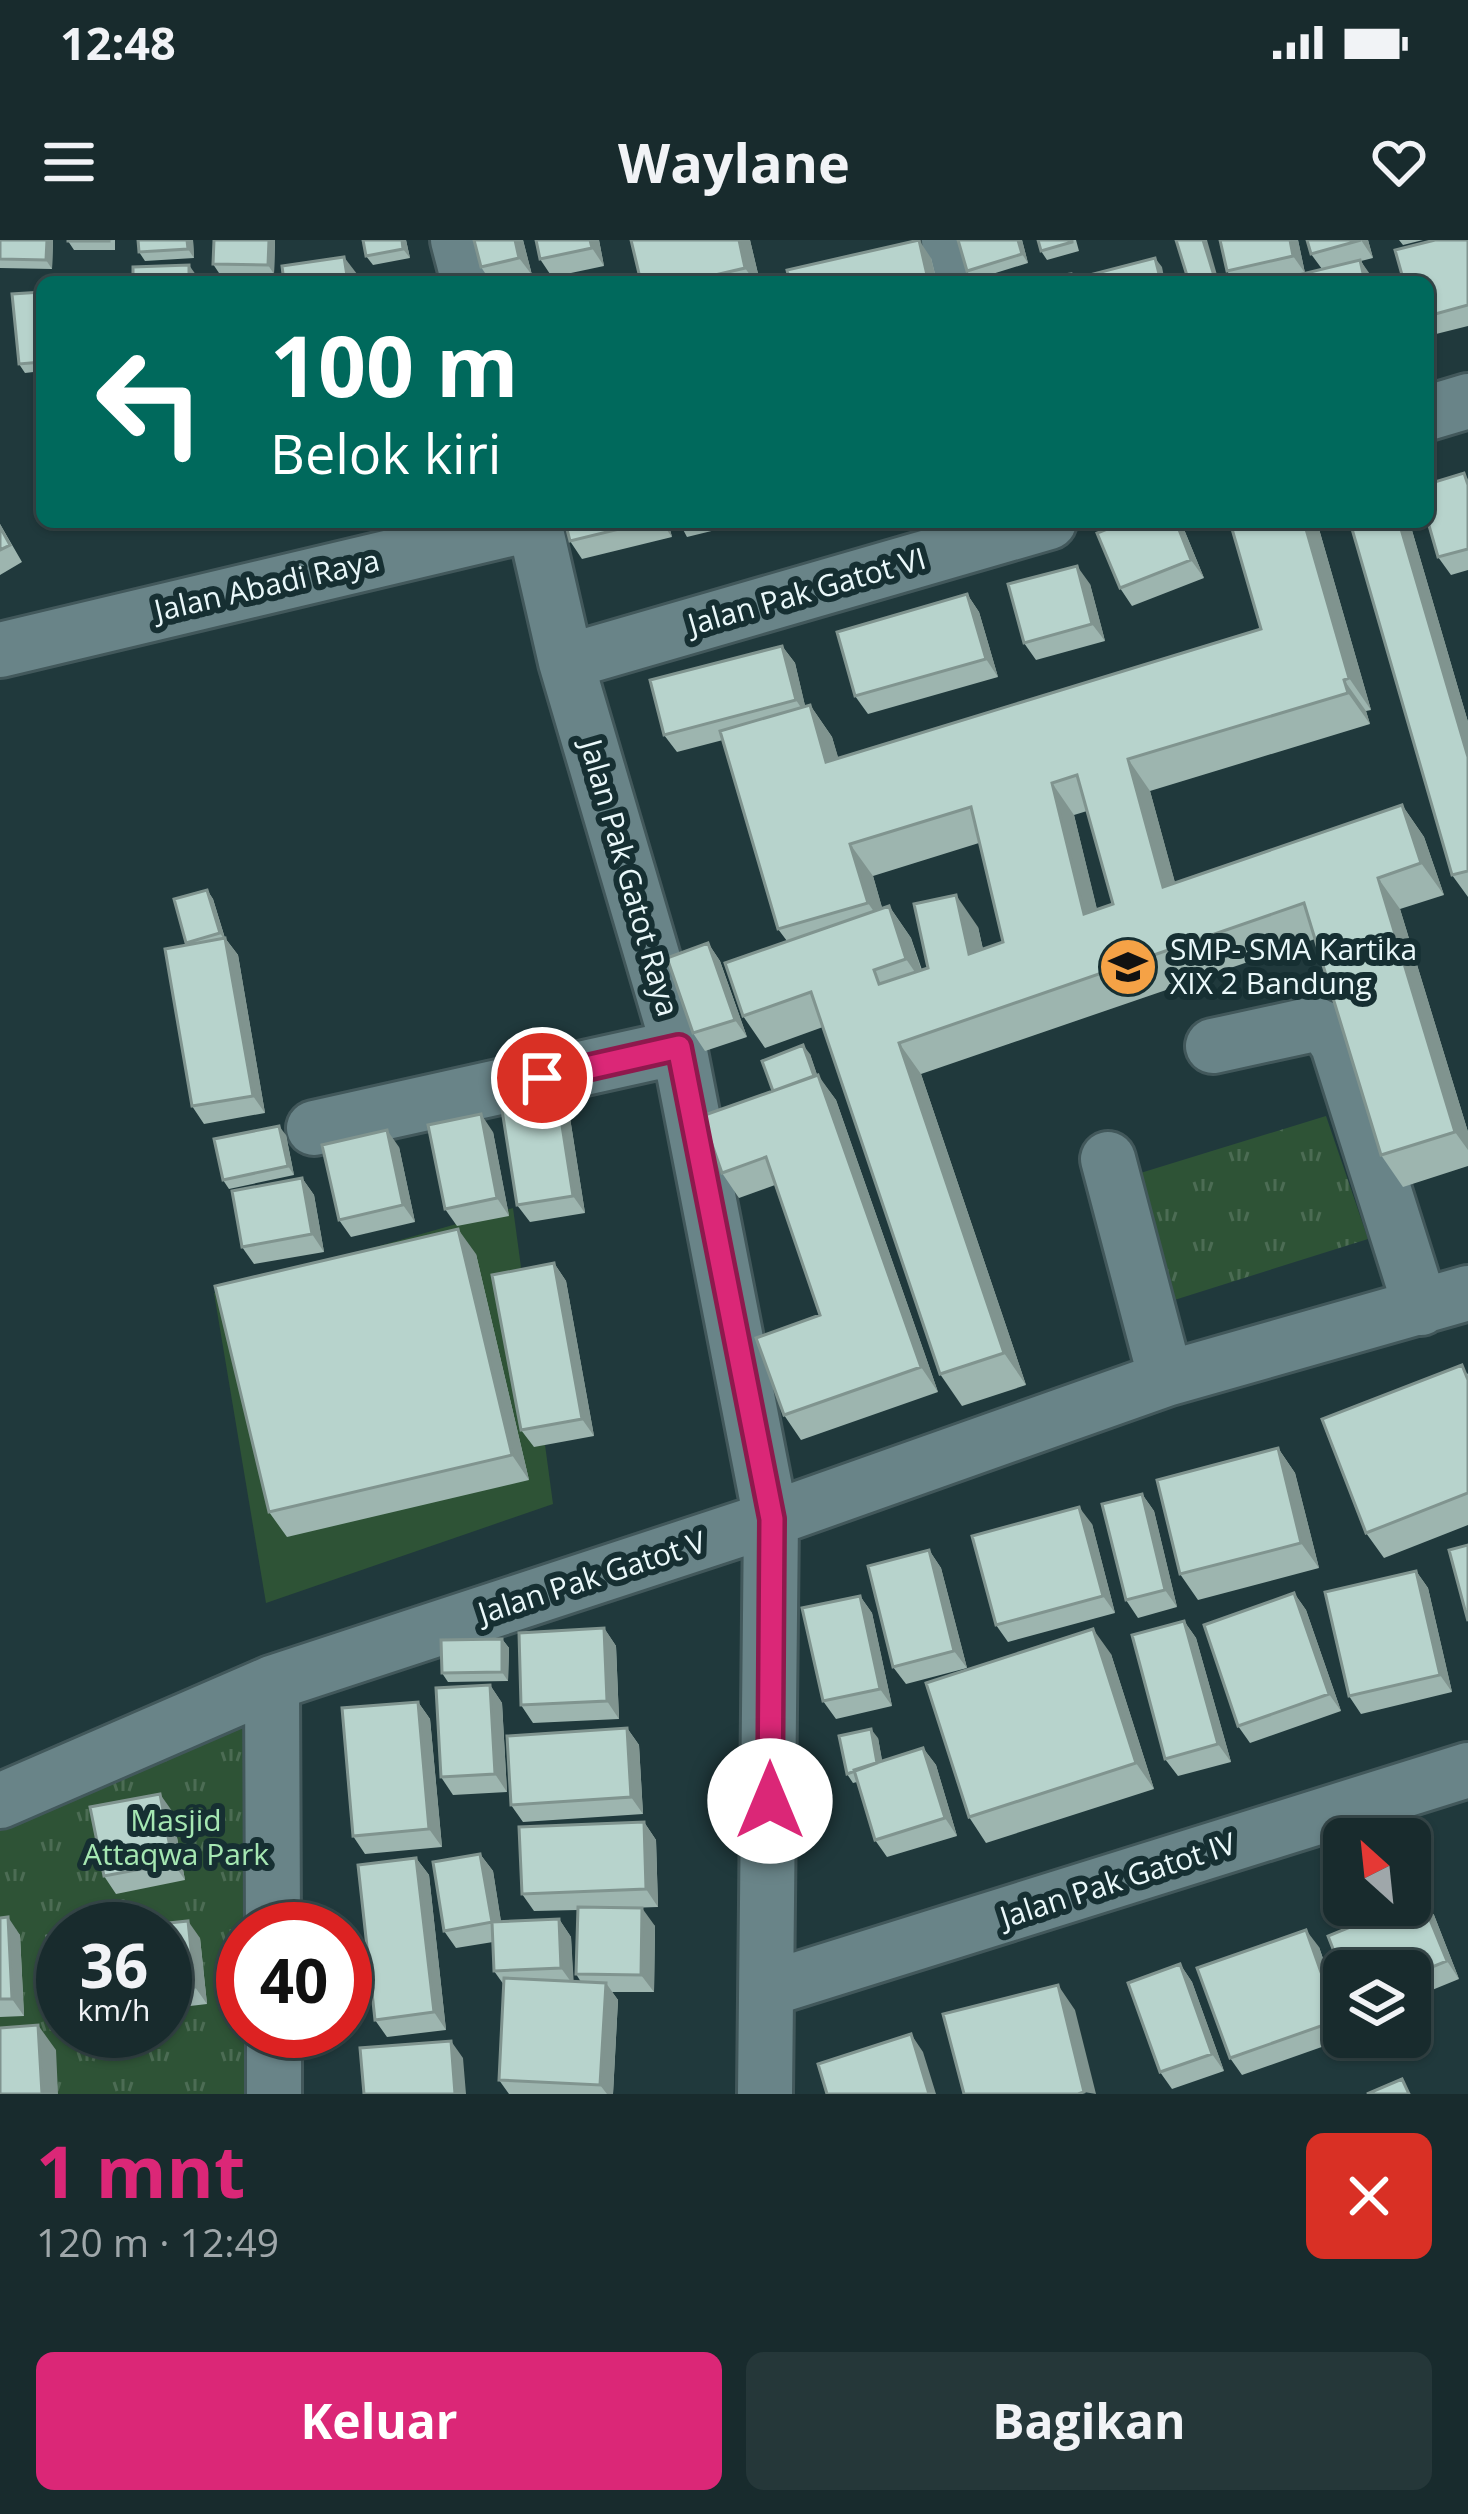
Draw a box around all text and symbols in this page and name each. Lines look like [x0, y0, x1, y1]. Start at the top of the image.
text: 12:48 [60, 12, 176, 73]
text: Waylane [618, 125, 850, 199]
icon: menu [36, 129, 102, 195]
icon: heart [1366, 129, 1432, 195]
text: 100 m [270, 307, 518, 422]
icon: left [72, 324, 228, 480]
text: Belok kiri [270, 416, 501, 490]
street label: Jalan Pak Gatot VI [680, 537, 930, 645]
street label: Jalan Abadi Raya [147, 539, 383, 631]
street label: Jalan Pak Gatot Raya [570, 732, 690, 1021]
place label: SMP- SMA Kartika XIX 2 Bandung [1170, 928, 1417, 1003]
school or university icon: SMP- SMA Kartika XIX 2 Bandung [1097, 936, 1159, 998]
pin [491, 1027, 593, 1129]
icon: arrive [509, 1045, 575, 1111]
street label: Jalan Pak Gatot V [470, 1520, 711, 1634]
position arrow [707, 1738, 833, 1864]
park label: Masjid Attaqwa Park [83, 1799, 269, 1874]
north arrow [1323, 1818, 1431, 1926]
map controls [1323, 1818, 1431, 2058]
street label: Jalan Pak Gatot IV [992, 1822, 1241, 1938]
speed limit sign: 40 [216, 1902, 372, 2058]
text: 36 [80, 1924, 148, 2006]
button: layers [1323, 1950, 1431, 2058]
text: km/h [78, 1989, 150, 2030]
text: 1 mnt [36, 2121, 245, 2219]
button: close [1306, 2133, 1432, 2259]
text: 120 m · 12:49 [36, 2215, 279, 2268]
button: Keluar [36, 2352, 722, 2490]
button: Bagikan [746, 2352, 1432, 2490]

